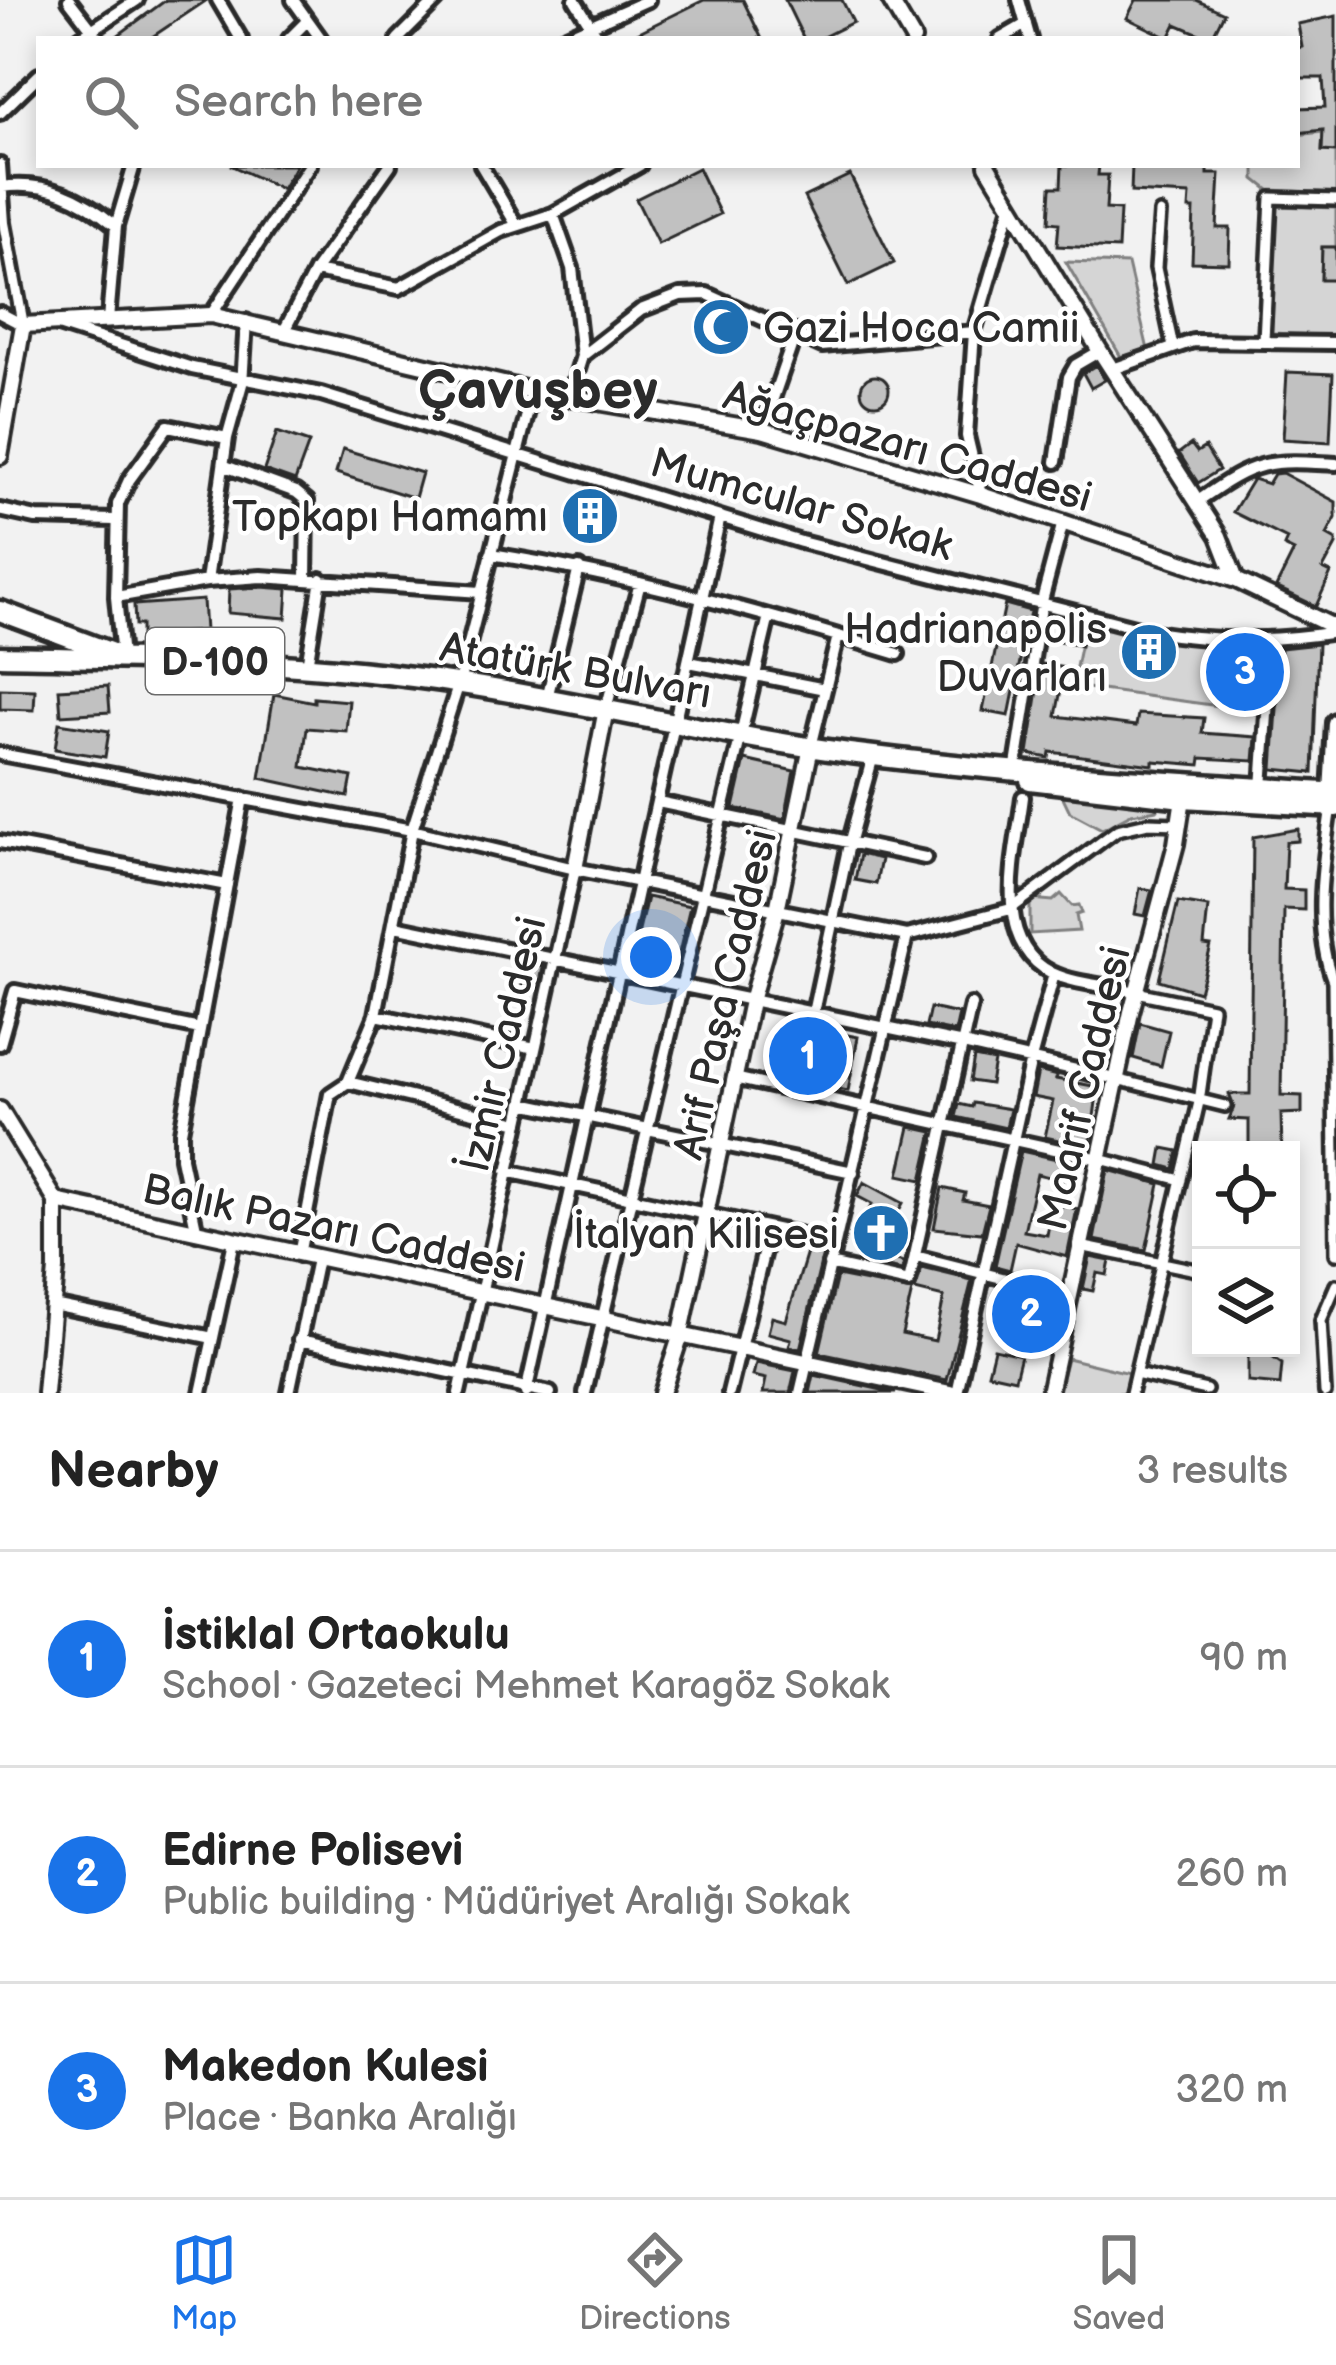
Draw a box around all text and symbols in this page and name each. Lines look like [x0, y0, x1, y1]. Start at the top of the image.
search box [36, 36, 1300, 168]
icon: search [78, 69, 144, 135]
text: Search here [174, 75, 423, 130]
mosque icon: Gazi Hoca Camii [690, 296, 752, 358]
place label: Gazi Hoca Camii [763, 304, 1080, 355]
district label: Çavuşbey [418, 359, 658, 424]
street label: Ağaçpazarı Caddesi [717, 370, 1097, 524]
street label: Mumcular Sokak [644, 438, 959, 573]
building icon: Topkapı Hamamı [559, 485, 621, 547]
place label: Topkapı Hamamı [232, 493, 548, 544]
place label: Hadrianapolis Duvarları [844, 605, 1107, 704]
building icon: Hadrianapolis Duvarları [1118, 621, 1180, 683]
street label: Atatürk Bulvarı [436, 623, 715, 720]
pin: 3 [1206, 627, 1284, 717]
road number: D-100 [146, 628, 284, 694]
street label: Arif Paşa Caddesi [664, 825, 789, 1164]
street label: İzmir Caddesi [449, 912, 559, 1177]
your location [621, 927, 681, 987]
street label: Maarif Caddesi [1028, 941, 1143, 1236]
pin: 1 [769, 1011, 847, 1101]
map controls [1192, 1141, 1300, 1357]
button: locate [1192, 1141, 1300, 1249]
street label: Balık Pazarı Caddesi [138, 1164, 529, 1295]
church icon: İtalyan Kilisesi [850, 1202, 912, 1264]
place label: İtalyan Kilisesi [573, 1209, 839, 1261]
button: layers [1192, 1249, 1300, 1357]
pin: 2 [992, 1269, 1070, 1359]
text: Nearby [48, 1441, 219, 1502]
text: 3 results [1136, 1448, 1288, 1495]
text: İstiklal Ortaokulu [162, 1608, 510, 1663]
text: 1 [79, 1635, 95, 1682]
text: 90 m [1200, 1635, 1288, 1682]
text: School · Gazeteci Mehmet Karagöz Sokak [162, 1663, 890, 1710]
text: Edirne Polisevi [162, 1824, 463, 1879]
text: 2 [75, 1851, 99, 1898]
text: 260 m [1175, 1851, 1288, 1898]
text: Public building · Müdüriyet Aralığı Sokak [162, 1879, 850, 1926]
text: Makedon Kulesi [162, 2040, 488, 2095]
text: 3 [76, 2067, 98, 2114]
text: 320 m [1175, 2067, 1288, 2114]
text: Place · Banka Aralığı [162, 2095, 517, 2142]
tab: Map [171, 2227, 237, 2339]
tab: Directions [579, 2227, 731, 2339]
tab: Saved [1072, 2227, 1165, 2339]

